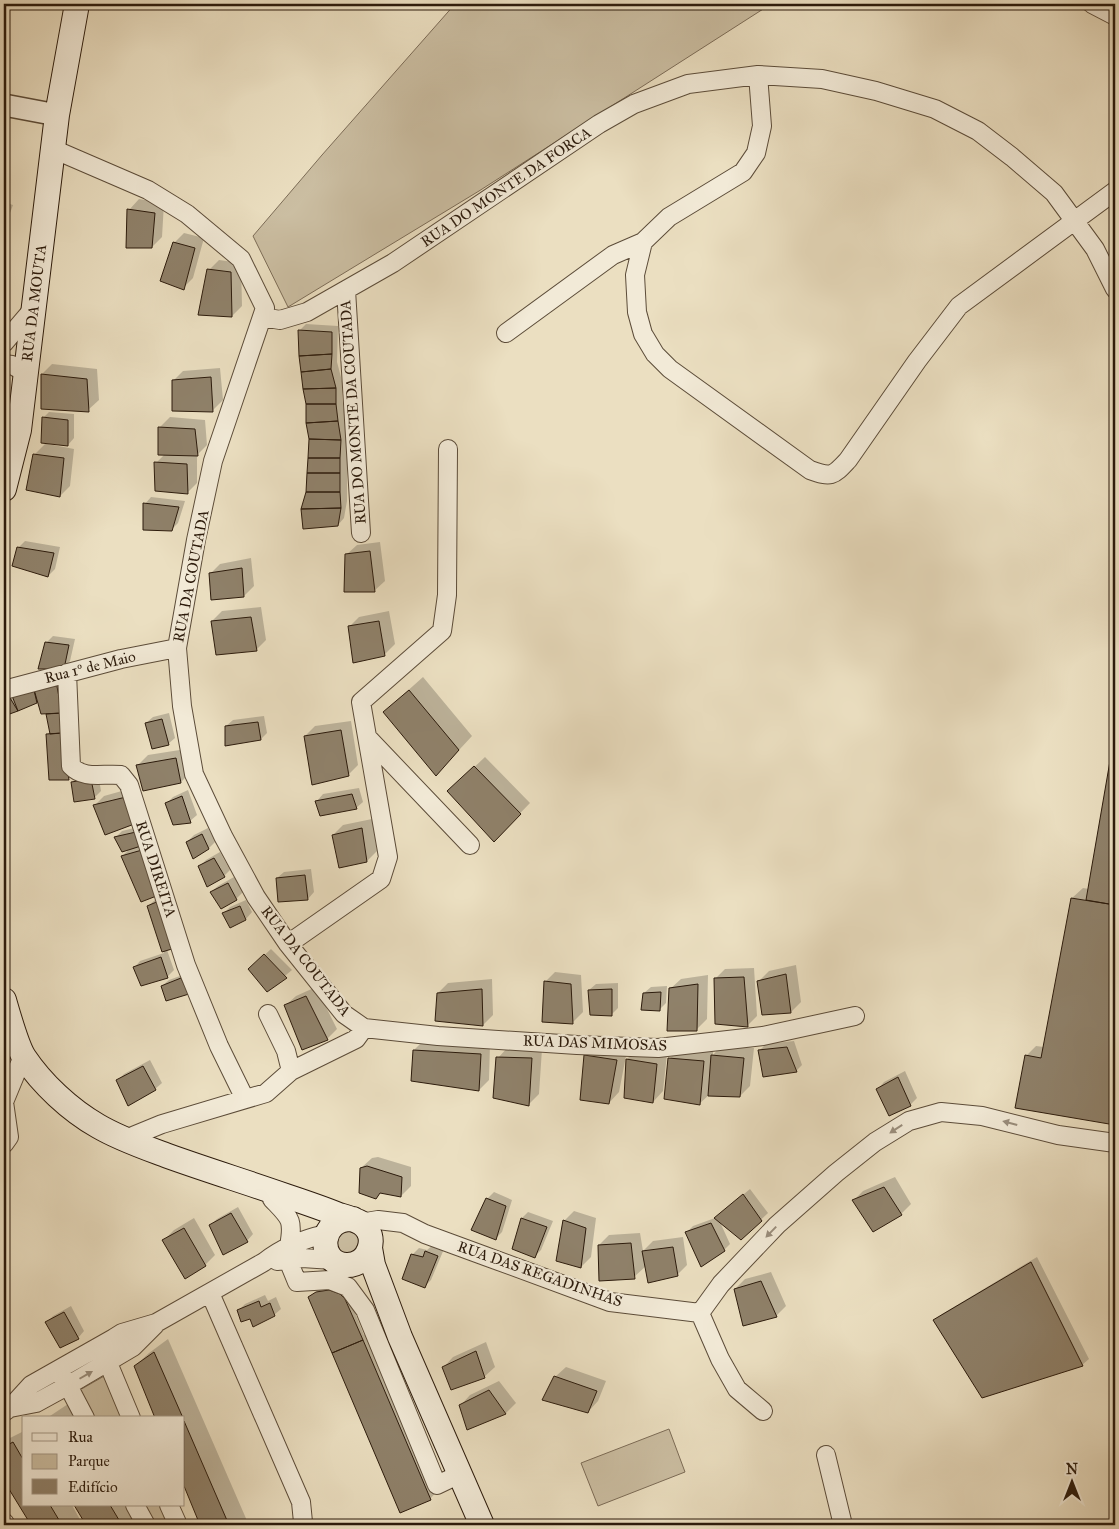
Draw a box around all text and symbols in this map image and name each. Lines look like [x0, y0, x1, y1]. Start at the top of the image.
street label: RUA DO MONTE DA FORCA [418, 123, 594, 251]
street label: RUA DA MOUTA [18, 243, 50, 363]
street label: RUA DO MONTE DA COUTADA [336, 299, 370, 525]
street label: RUA DA COUTADA [169, 508, 213, 644]
street label: Rua 1º de Maio [43, 647, 138, 687]
street label: RUA DIREITA [132, 818, 180, 920]
street label: RUA DA COUTADA [257, 902, 355, 1020]
street label: RUA DAS MIMOSAS [523, 1031, 667, 1055]
one-way arrow [1003, 1119, 1018, 1127]
one-way arrow [889, 1124, 903, 1134]
one-way arrow [765, 1226, 777, 1238]
street label: RUA DAS REGADINHAS [455, 1237, 625, 1311]
one-way arrow [80, 1371, 93, 1380]
legend [22, 1416, 185, 1506]
text: Rua [68, 1428, 93, 1446]
text: Parque [68, 1452, 110, 1471]
north arrow [1046, 1456, 1096, 1506]
text: N [1066, 1461, 1078, 1478]
text: Edifício [68, 1478, 118, 1496]

